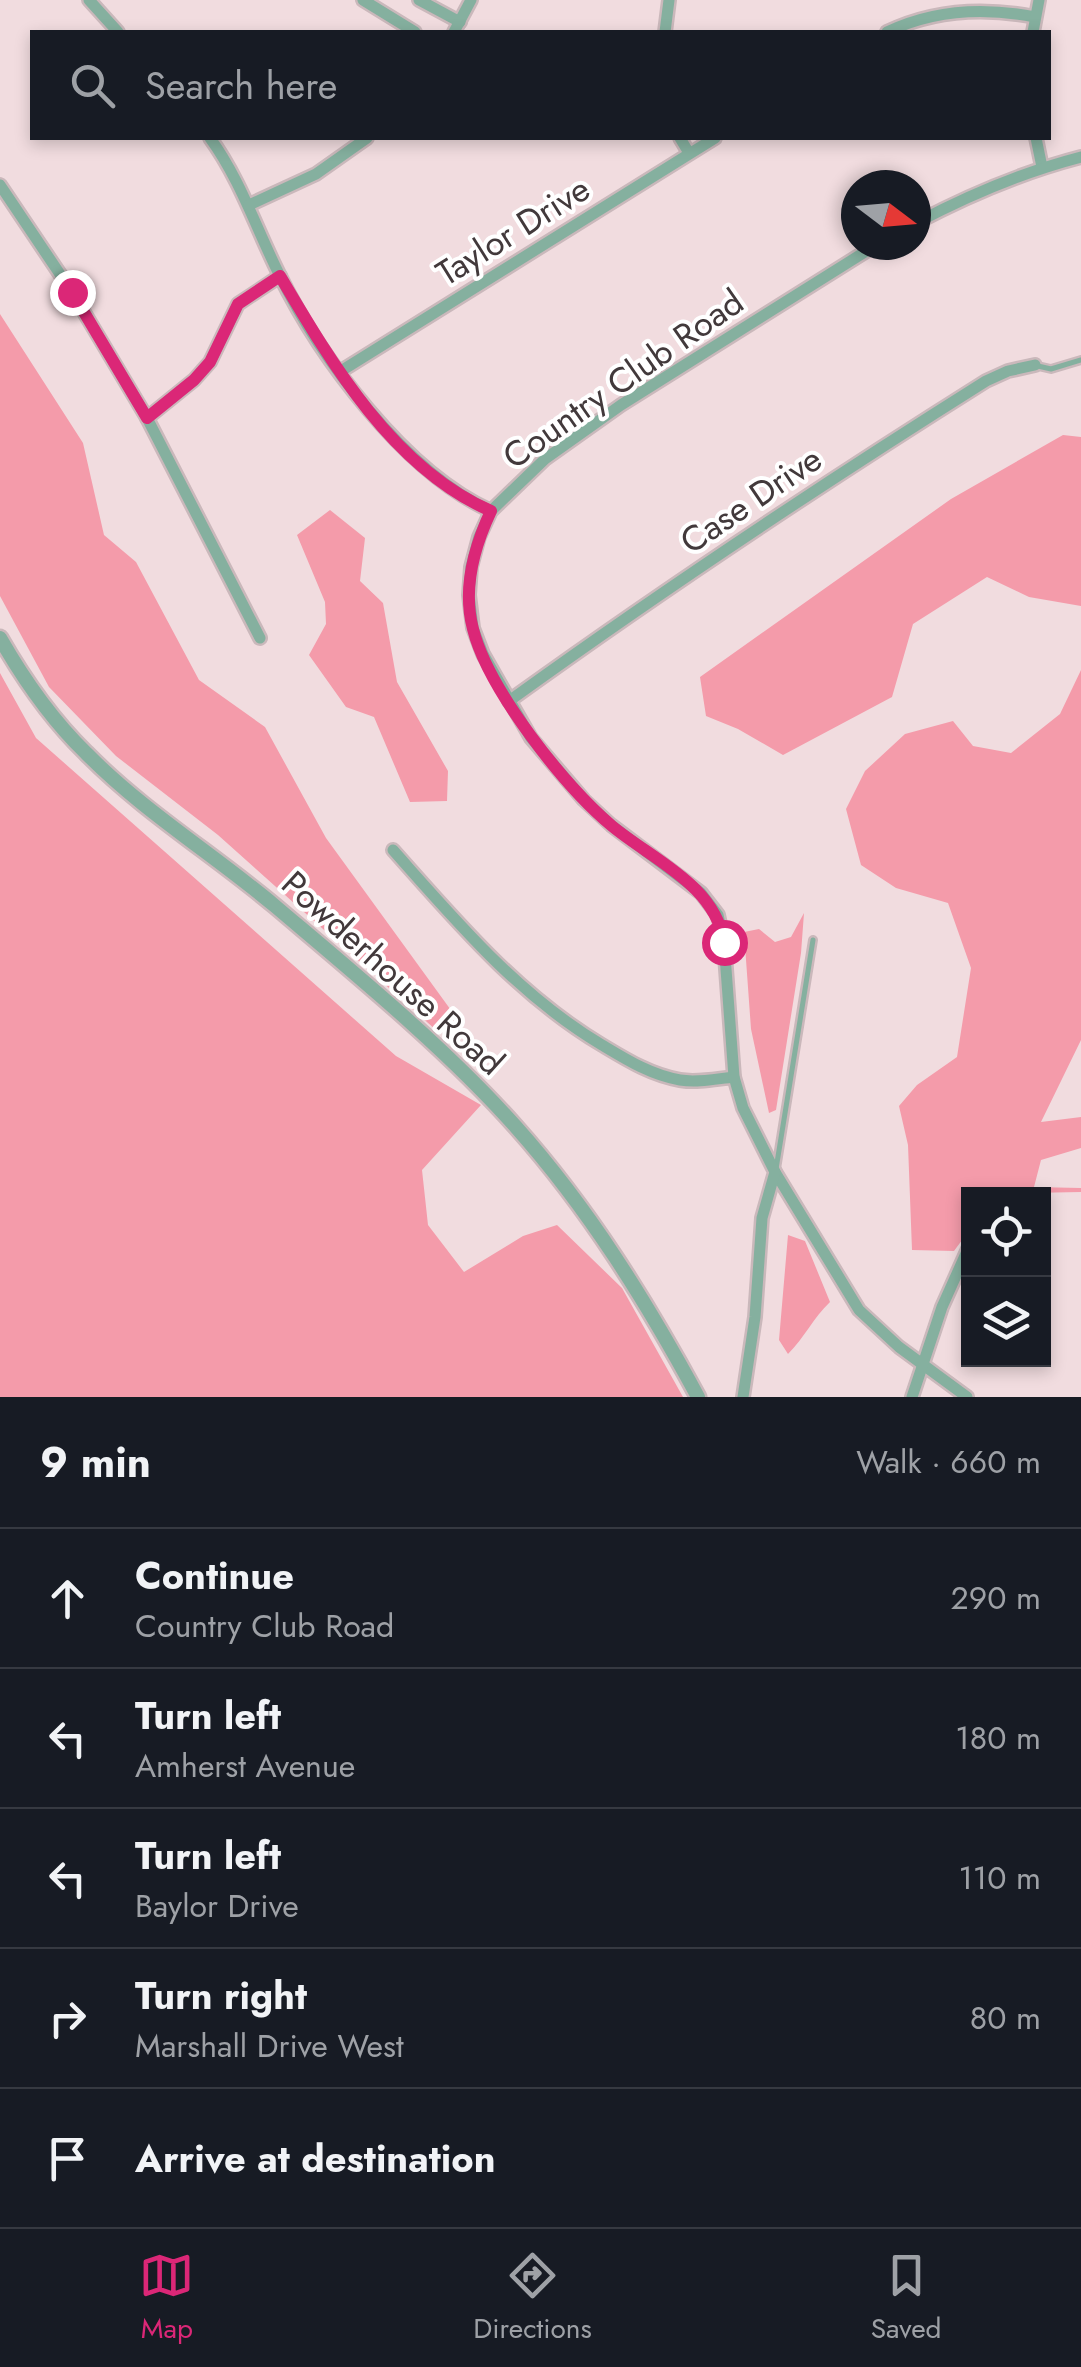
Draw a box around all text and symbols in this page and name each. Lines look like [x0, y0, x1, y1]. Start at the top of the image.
search box [30, 30, 1051, 140]
icon: search [65, 58, 120, 113]
text: Search here [145, 58, 337, 113]
street label: Taylor Drive [427, 164, 599, 298]
north arrow [841, 170, 931, 260]
route end [50, 270, 96, 316]
street label: Country Club Road [493, 277, 753, 481]
street label: Case Drive [670, 434, 832, 566]
street label: Powderhouse Road [271, 859, 515, 1087]
route start [702, 920, 748, 966]
map controls [961, 1187, 1051, 1367]
button: locate [961, 1187, 1051, 1277]
button: layers [961, 1277, 1051, 1367]
text: 9 min [40, 1432, 151, 1493]
text: Walk · 660 m [856, 1439, 1041, 1485]
text: Continue [135, 1548, 294, 1603]
icon: ahead [40, 1571, 95, 1626]
text: 290 m [951, 1575, 1041, 1621]
text: Country Club Road [135, 1603, 394, 1649]
text: Turn left [135, 1688, 281, 1743]
icon: left [40, 1711, 95, 1766]
text: 180 m [955, 1715, 1041, 1761]
text: Amherst Avenue [135, 1743, 355, 1789]
text: Turn left [135, 1828, 281, 1883]
icon: left [40, 1851, 95, 1906]
text: 110 m [958, 1855, 1041, 1901]
text: Baylor Drive [135, 1883, 299, 1929]
text: Turn right [135, 1968, 307, 2023]
icon: right [40, 1991, 95, 2046]
text: 80 m [970, 1995, 1041, 2041]
text: Marshall Drive West [135, 2023, 404, 2069]
icon: arrive [40, 2131, 95, 2186]
text: Arrive at destination [135, 2131, 496, 2186]
tab: Map [139, 2248, 194, 2349]
tab: Directions [473, 2248, 592, 2349]
tab: Saved [871, 2248, 942, 2349]

